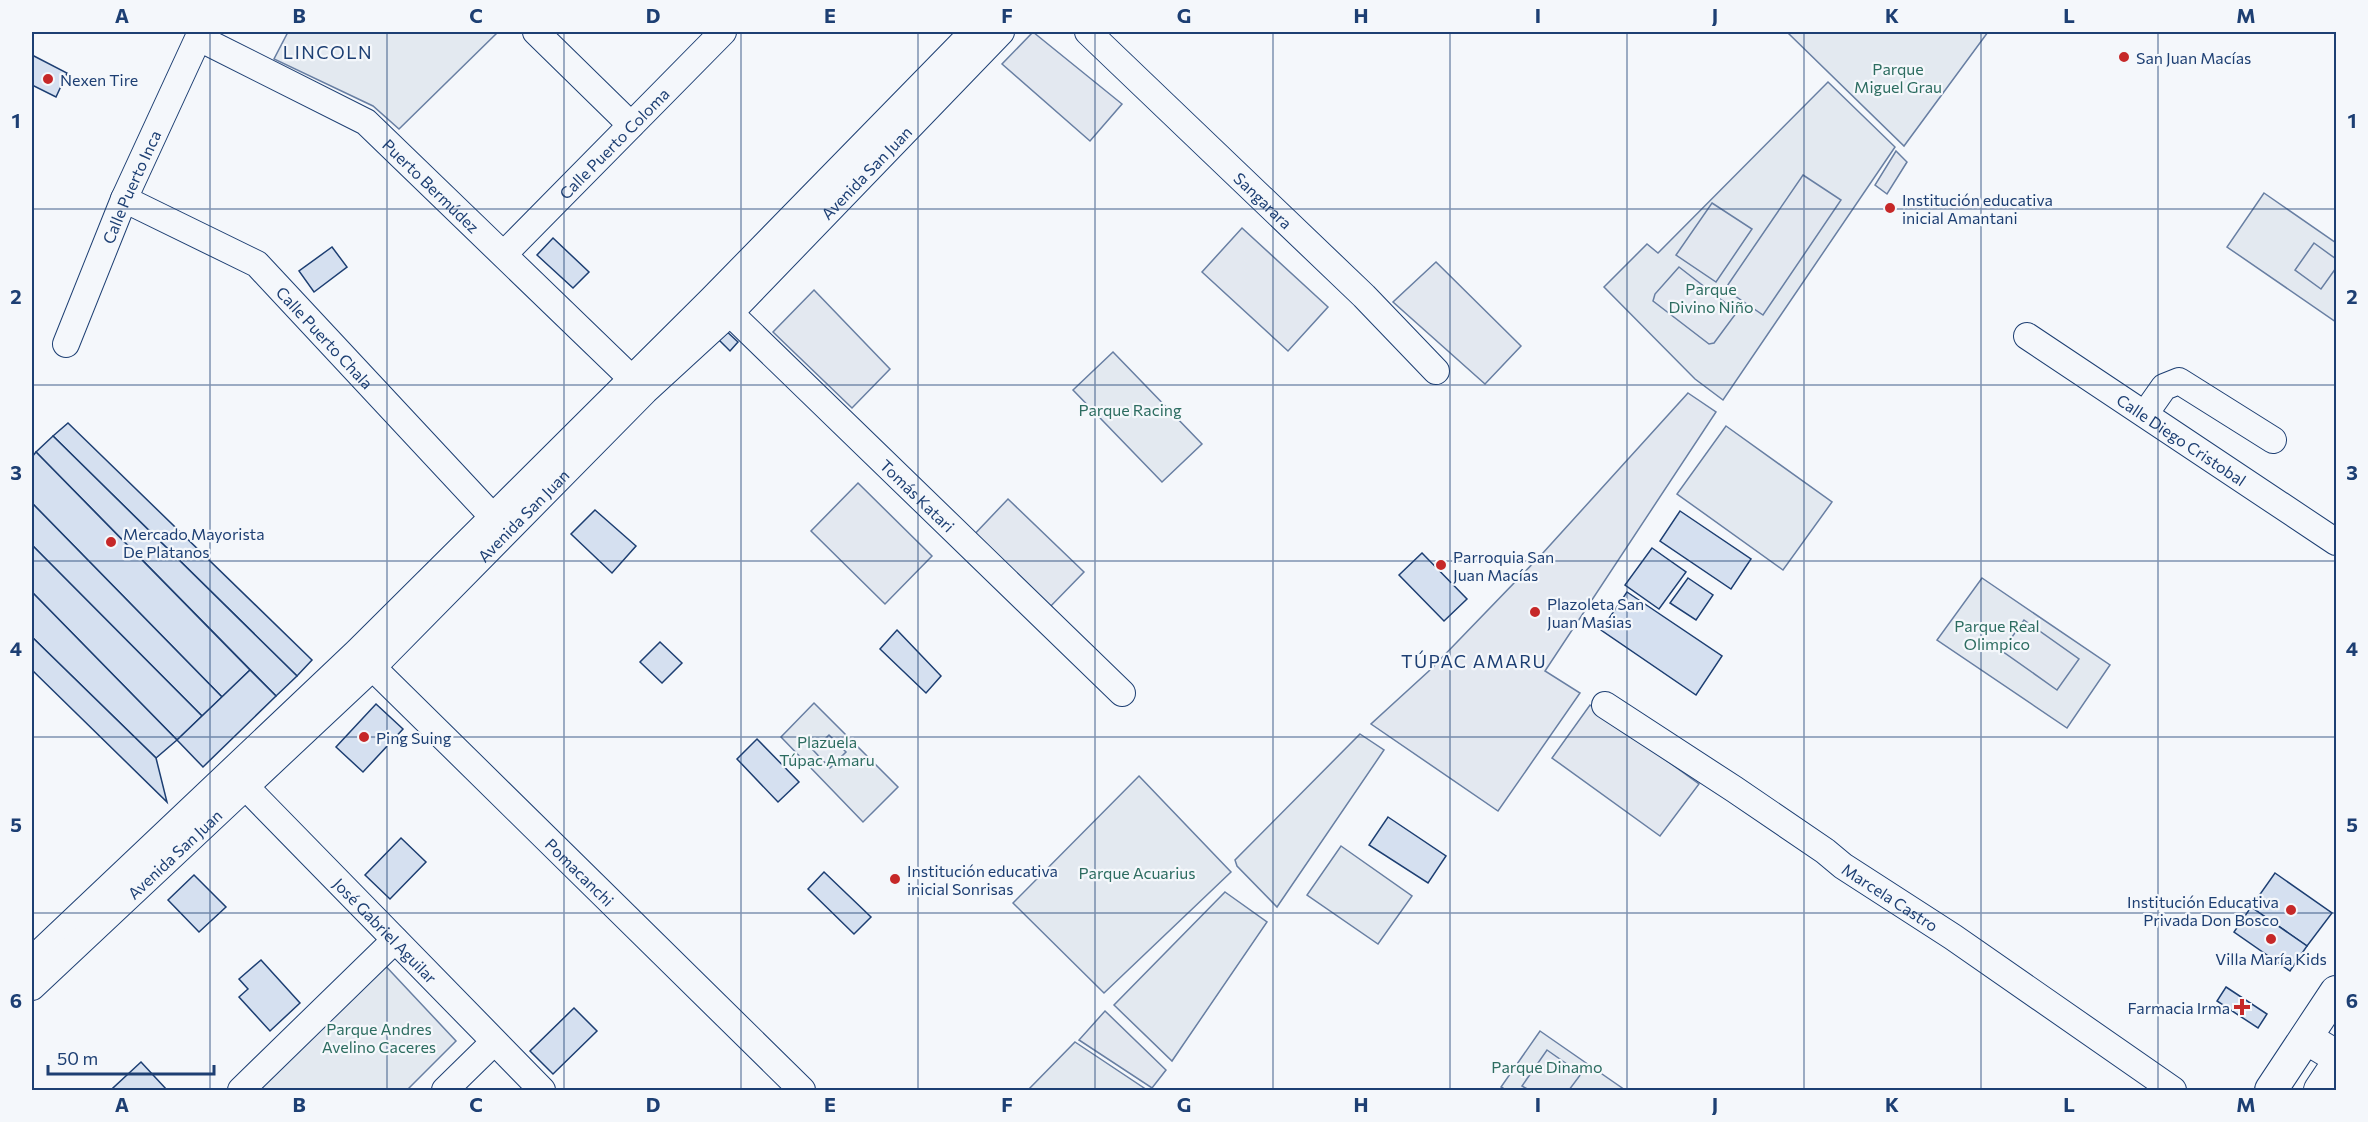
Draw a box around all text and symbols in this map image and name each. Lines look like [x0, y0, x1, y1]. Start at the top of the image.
text: A [115, 3, 129, 27]
text: B [292, 3, 306, 27]
text: C [469, 3, 483, 27]
text: D [646, 3, 660, 27]
text: E [824, 3, 836, 27]
text: F [1001, 3, 1013, 27]
text: G [1177, 3, 1191, 27]
text: H [1354, 3, 1369, 27]
text: I [1535, 3, 1541, 27]
text: J [1712, 3, 1718, 27]
text: K [1885, 3, 1899, 27]
text: L [2063, 3, 2075, 27]
text: M [2236, 3, 2256, 27]
district label: LINCOLN [283, 41, 373, 63]
place label: San Juan Macías [2136, 48, 2251, 67]
marker: San Juan Macías [2117, 50, 2131, 64]
park label: Parque Miguel Grau [1854, 59, 1942, 96]
place label: Nexen Tire [60, 70, 138, 89]
marker: Nexen Tire [41, 72, 55, 86]
street label: Calle Puerto Coloma [555, 83, 672, 202]
text: 1 [11, 108, 21, 132]
text: 1 [2347, 108, 2357, 132]
street label: Avenida San Juan [817, 122, 915, 223]
street label: Calle Puerto Inca [98, 127, 164, 246]
street label: Puerto Bermúdez [379, 134, 484, 236]
street label: Sangarara [1231, 168, 1297, 232]
place label: Institución educativa inicial Amantani [1902, 190, 2053, 227]
marker: Institución educativa inicial Amantani [1883, 201, 1897, 215]
park label: Parque Divino Niño [1669, 279, 1753, 316]
street label: Calle Puerto Chala [273, 282, 377, 392]
text: 2 [10, 284, 22, 308]
text: 2 [2346, 284, 2358, 308]
street label: Calle Diego Cristobal [2114, 389, 2250, 489]
park label: Parque Racing [1078, 400, 1182, 419]
street label: Tomás Katari [877, 455, 959, 535]
text: 3 [10, 460, 22, 484]
text: 3 [2346, 460, 2358, 484]
street label: Avenida San Juan [473, 465, 572, 565]
place label: Mercado Mayorista De Platanos [123, 524, 265, 561]
marker: Mercado Mayorista De Platanos [104, 535, 118, 549]
place label: Parroquia San Juan Macías [1453, 547, 1554, 584]
marker: Parroquia San Juan Macías [1434, 558, 1448, 572]
place label: Plazoleta San Juan Masias [1547, 594, 1644, 631]
marker: Plazoleta San Juan Masias [1528, 605, 1542, 619]
park label: Parque Real Olimpico [1954, 616, 2040, 653]
text: 4 [10, 636, 22, 660]
text: 4 [2346, 636, 2358, 660]
district label: TÚPAC AMARU [1401, 650, 1547, 672]
place label: Ping Suing [376, 728, 452, 747]
marker: Ping Suing [357, 730, 371, 744]
park label: Plazuela Túpac Amaru [779, 732, 875, 769]
street label: Avenida San Juan [123, 805, 225, 902]
text: 5 [10, 812, 22, 836]
text: 5 [2346, 812, 2358, 836]
street label: Pomacanchi [542, 834, 618, 909]
street label: Marcela Castro [1839, 859, 1942, 935]
place label: Institución educativa inicial Sonrisas [907, 861, 1058, 898]
park label: Parque Acuarius [1079, 863, 1195, 882]
marker: Institución educativa inicial Sonrisas [888, 872, 902, 886]
street label: José Gabriel Aguilar [330, 873, 442, 987]
place label: Institución Educativa Privada Don Bosco [2127, 892, 2279, 929]
marker: Institución Educativa Privada Don Bosco [2284, 903, 2298, 917]
marker: Villa María Kids [2264, 932, 2278, 946]
place label: Villa María Kids [2215, 949, 2327, 968]
text: 6 [10, 988, 22, 1012]
text: 6 [2346, 988, 2358, 1012]
place label: Farmacia Irma [2127, 998, 2230, 1017]
marker: Farmacia Irma [2235, 1000, 2249, 1014]
park label: Parque Andres Avelino Caceres [322, 1019, 436, 1056]
scale bar [48, 1038, 214, 1076]
text: 50 m [57, 1047, 98, 1069]
park label: Parque Dinamo [1491, 1057, 1603, 1076]
text: A [115, 1092, 129, 1116]
text: B [292, 1092, 306, 1116]
text: C [469, 1092, 483, 1116]
text: D [646, 1092, 660, 1116]
text: E [824, 1092, 836, 1116]
text: F [1001, 1092, 1013, 1116]
text: G [1177, 1092, 1191, 1116]
text: H [1354, 1092, 1369, 1116]
text: I [1535, 1092, 1541, 1116]
text: J [1712, 1092, 1718, 1116]
text: K [1885, 1092, 1899, 1116]
text: L [2063, 1092, 2075, 1116]
text: M [2236, 1092, 2256, 1116]

